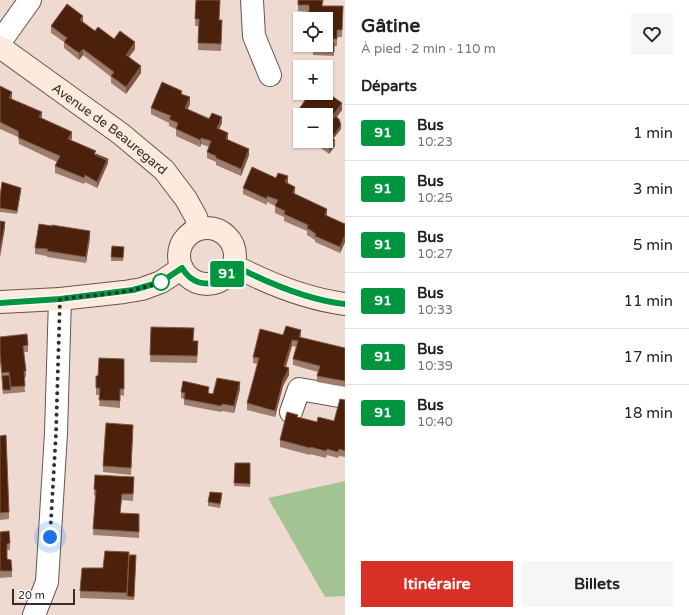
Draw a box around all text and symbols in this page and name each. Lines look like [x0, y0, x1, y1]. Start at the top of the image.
map controls [293, 12, 333, 148]
button: locate [293, 12, 333, 52]
button: heart [631, 13, 673, 55]
text: Gâtine [361, 15, 420, 37]
text: À pied · 2 min · 110 m [361, 41, 496, 57]
button: + [293, 60, 333, 100]
text: Départs [361, 77, 417, 95]
street label: Avenue de Beauregard [49, 80, 170, 178]
button: − [293, 108, 333, 148]
text: Bus [417, 116, 444, 134]
text: 91 [374, 124, 392, 141]
text: 1 min [633, 124, 673, 142]
text: 10:23 [417, 134, 453, 150]
text: Bus [417, 172, 444, 190]
text: 91 [374, 180, 392, 197]
text: 3 min [633, 180, 673, 198]
text: 10:25 [417, 190, 453, 206]
text: Bus [417, 228, 444, 246]
text: 91 [374, 236, 392, 253]
text: 5 min [633, 236, 673, 254]
text: 10:27 [417, 246, 453, 262]
line badge: 91 [209, 261, 245, 287]
text: 91 [218, 265, 236, 282]
unlabelled marker [152, 273, 170, 291]
text: Bus [417, 284, 444, 302]
text: 91 [374, 292, 392, 309]
text: 11 min [624, 292, 673, 310]
text: 10:33 [417, 302, 453, 318]
text: Bus [417, 340, 444, 358]
text: 91 [374, 348, 392, 365]
text: 17 min [624, 348, 673, 366]
text: 10:39 [417, 358, 453, 374]
text: Bus [417, 396, 444, 414]
text: 91 [374, 404, 392, 421]
text: 18 min [624, 404, 673, 422]
text: 10:40 [417, 414, 453, 430]
your location [40, 527, 60, 547]
button: Itinéraire [361, 561, 513, 607]
button: Billets [521, 561, 673, 607]
scale bar [12, 587, 75, 606]
text: 20 m [18, 589, 45, 602]

